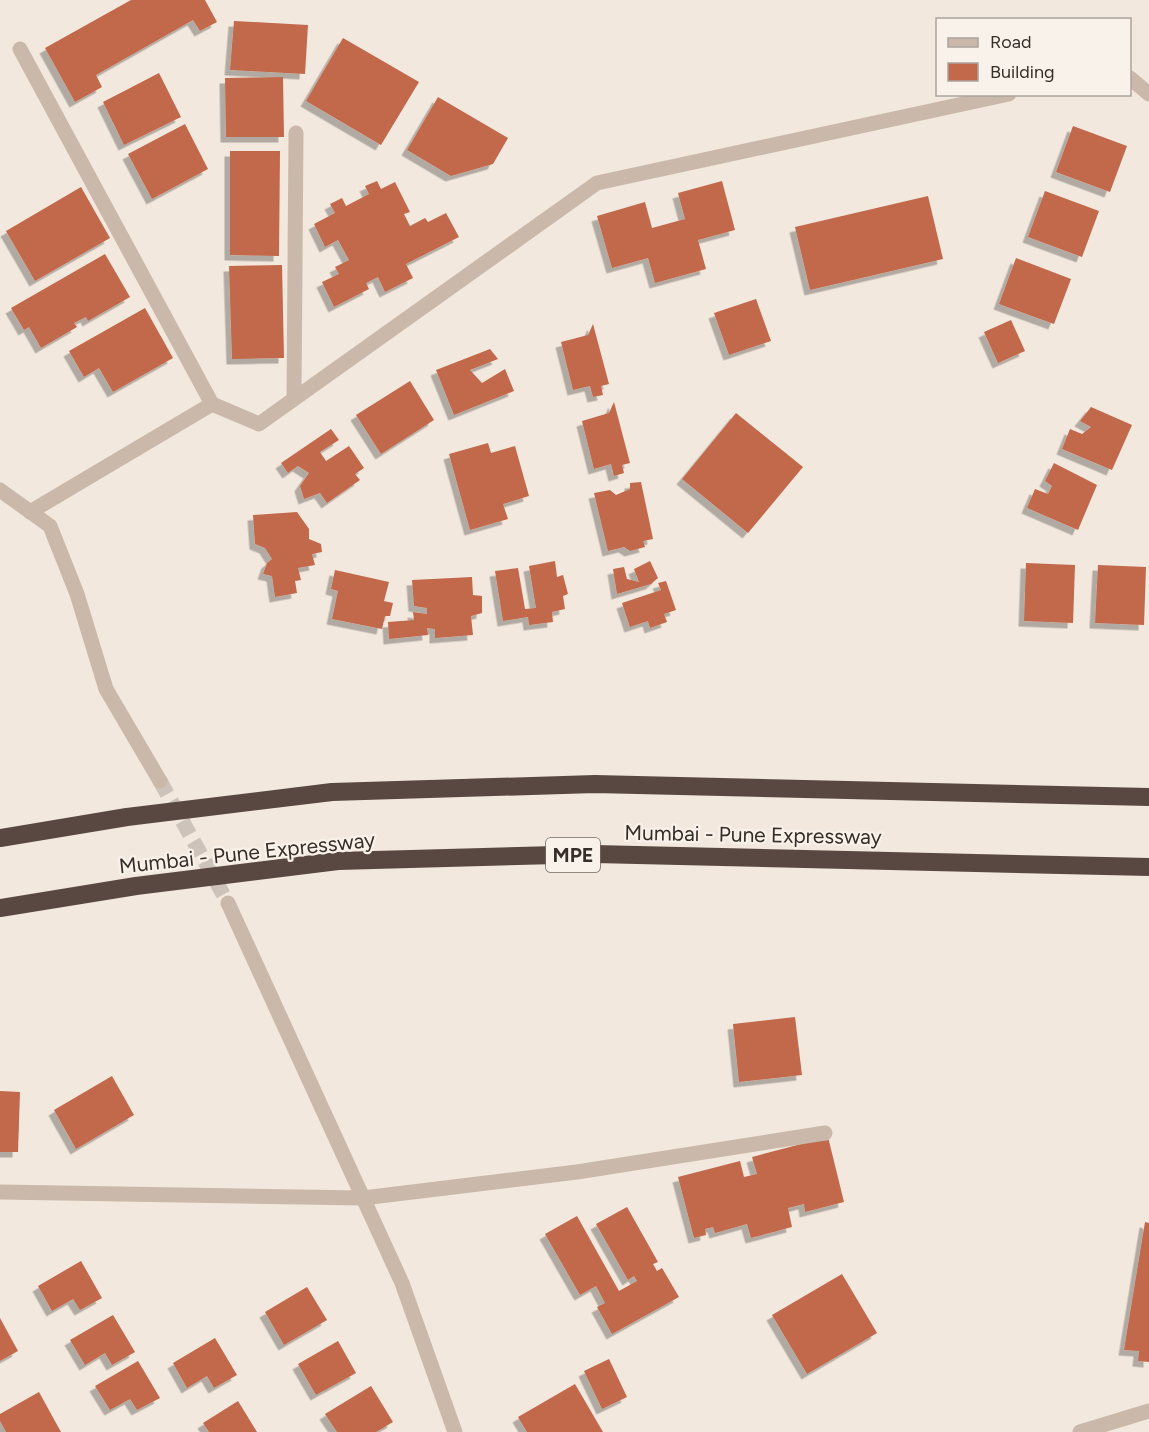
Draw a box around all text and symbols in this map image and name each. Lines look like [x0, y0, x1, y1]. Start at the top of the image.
legend [936, 18, 1131, 96]
text: Road [990, 31, 1031, 53]
text: Building [990, 61, 1055, 83]
street label: Mumbai - Pune Expressway [624, 820, 882, 849]
street label: Mumbai - Pune Expressway [118, 827, 376, 878]
road number: MPE [546, 838, 600, 872]

